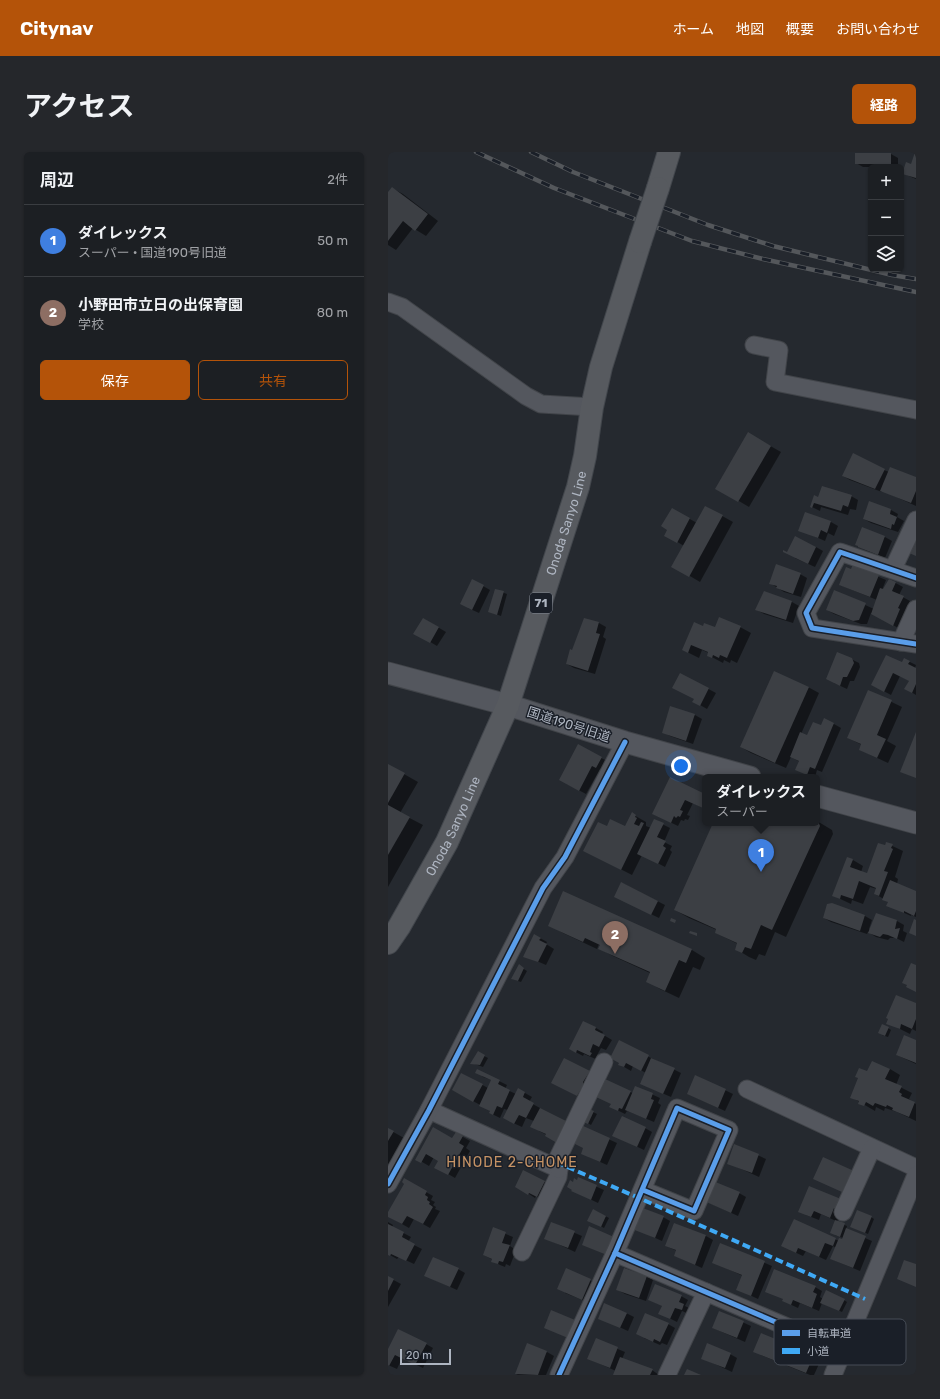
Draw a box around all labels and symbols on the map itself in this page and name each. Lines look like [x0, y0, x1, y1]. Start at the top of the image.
street label: Onoda Sanyo Line [543, 470, 589, 577]
road number: 71 [530, 593, 552, 613]
street label: 国道190号旧道 [525, 704, 612, 745]
your location [671, 756, 691, 776]
street label: Onoda Sanyo Line [423, 774, 483, 878]
pin: 1 [748, 839, 774, 872]
pin: 2 [602, 921, 628, 954]
district label: HINODE 2-CHOME [446, 1154, 578, 1171]
legend [774, 1319, 906, 1365]
text: 自転車道 [807, 1327, 851, 1340]
text: 小道 [807, 1345, 829, 1358]
scale bar [400, 1347, 451, 1366]

